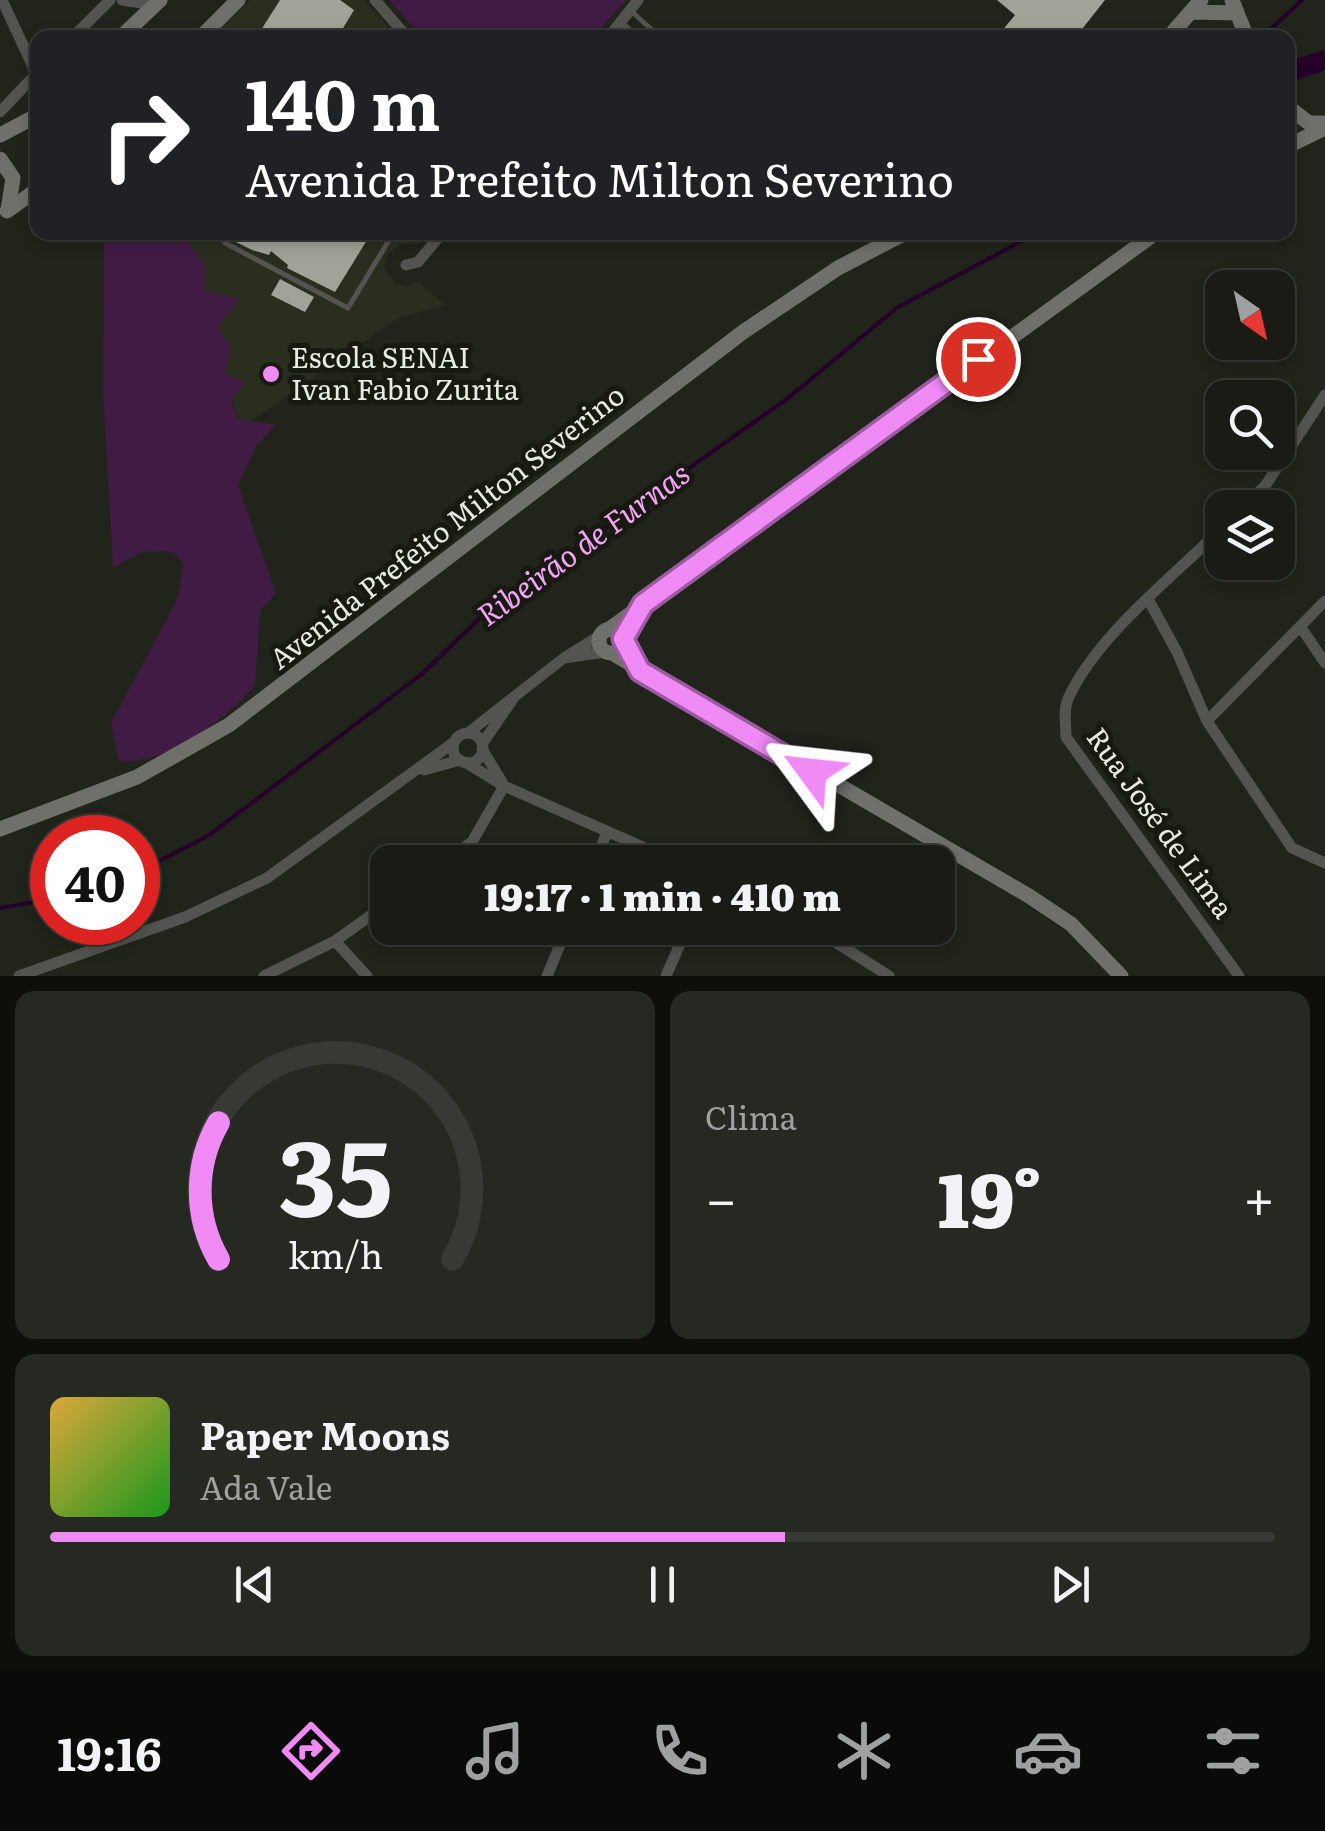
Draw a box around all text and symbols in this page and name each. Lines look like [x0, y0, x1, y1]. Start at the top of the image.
text: 140 m [245, 49, 440, 153]
icon: right [80, 70, 210, 200]
text: Avenida Prefeito Milton Severino [245, 144, 954, 211]
north arrow [1205, 270, 1295, 360]
map controls [1205, 270, 1295, 580]
pin [936, 317, 1021, 402]
icon: arrive [951, 332, 1006, 387]
place label: Escola SENAI Ivan Fabio Zurita [291, 335, 519, 409]
marker: Escola SENAI Ivan Fabio Zurita [260, 363, 282, 385]
street label: Avenida Prefeito Milton Severino [259, 373, 632, 678]
button: search [1205, 380, 1295, 470]
water label: Ribeirão de Furnas [467, 450, 698, 635]
button: layers [1205, 490, 1295, 580]
street label: Rua José de Lima [1078, 718, 1245, 926]
position arrow [760, 720, 864, 824]
speed limit sign: 40 [30, 815, 160, 945]
text: 19:17 · 1 min · 410 m [484, 866, 841, 923]
text: Clima [705, 1092, 797, 1140]
text: 35 [278, 1095, 392, 1249]
text: 19° [938, 1140, 1042, 1251]
text: − [705, 1155, 737, 1237]
text: + [1243, 1155, 1275, 1237]
text: km/h [287, 1227, 383, 1280]
text: Paper Moons [200, 1405, 450, 1462]
text: Ada Vale [200, 1462, 332, 1510]
icon: previous [227, 1557, 282, 1612]
icon: pause [635, 1557, 690, 1612]
icon: next [1043, 1557, 1098, 1612]
icon: directions [276, 1716, 346, 1786]
icon: music [460, 1716, 530, 1786]
icon: phone [645, 1716, 715, 1786]
icon: climate [829, 1716, 899, 1786]
icon: car [1013, 1716, 1083, 1786]
icon: filters [1198, 1716, 1268, 1786]
text: 19:16 [57, 1718, 161, 1785]

